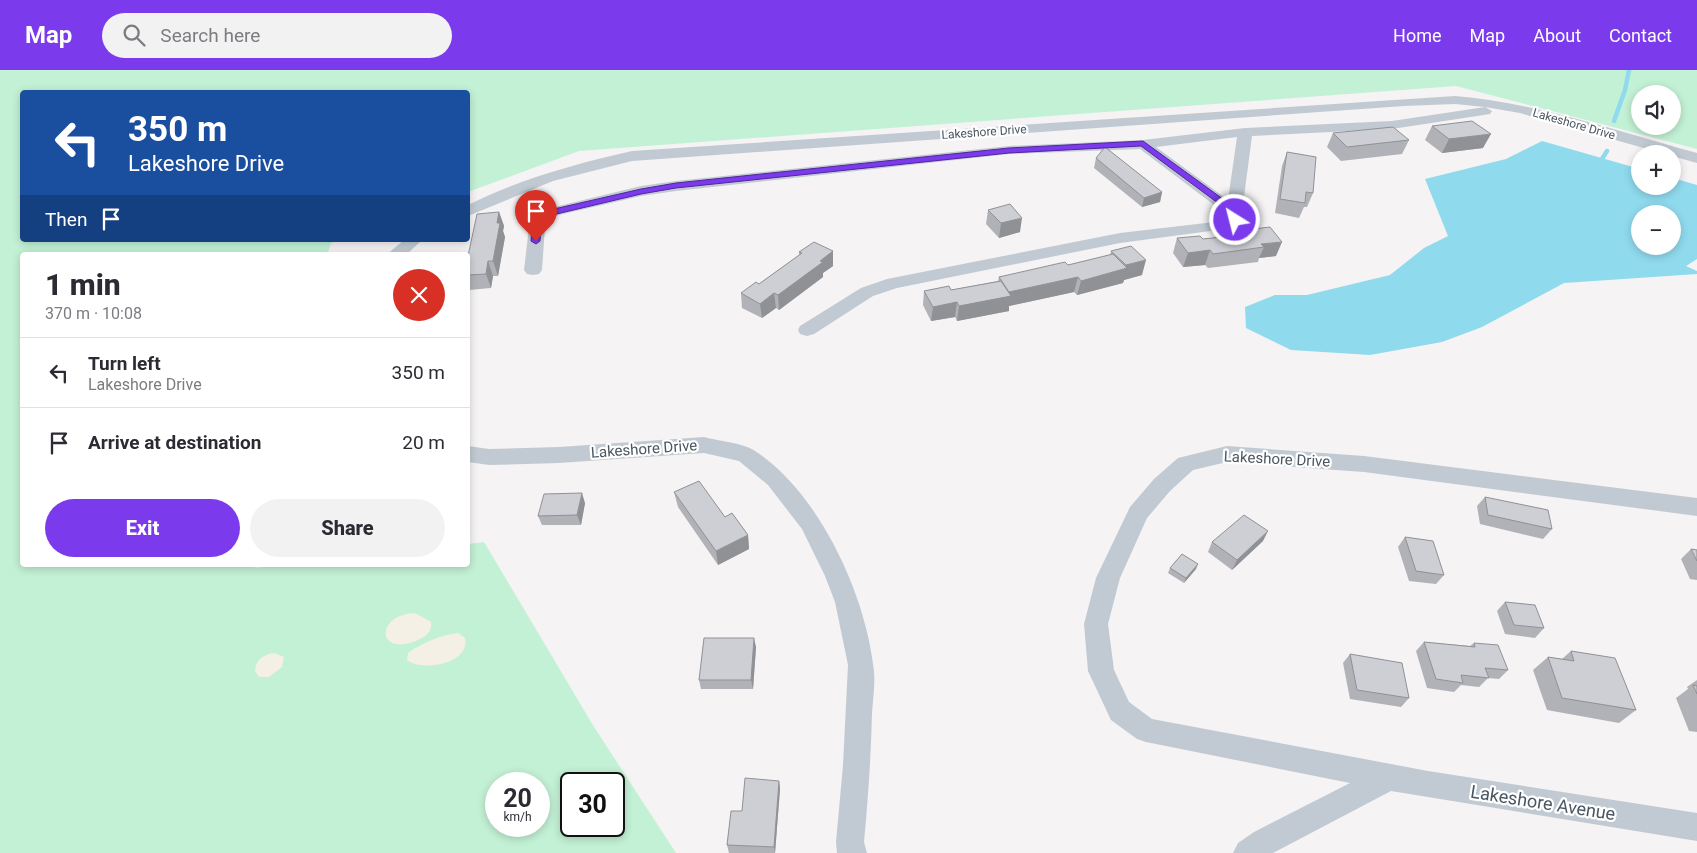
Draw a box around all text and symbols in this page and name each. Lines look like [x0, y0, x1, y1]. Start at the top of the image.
search box [102, 13, 452, 58]
text: Map [25, 21, 72, 49]
icon: search [120, 21, 148, 49]
text: Search here [160, 24, 260, 47]
text: Home [1393, 25, 1442, 46]
text: Map [1470, 25, 1505, 46]
text: About [1533, 25, 1581, 46]
text: Contact [1609, 25, 1672, 46]
map controls [1631, 85, 1681, 255]
button: sound [1631, 85, 1681, 135]
street label: Lakeshore Drive [1531, 106, 1617, 142]
text: 350 m [128, 109, 227, 150]
icon: left [45, 110, 110, 175]
street label: Lakeshore Drive [941, 122, 1027, 142]
button: + [1631, 145, 1681, 195]
text: Lakeshore Drive [128, 151, 284, 176]
pin [515, 190, 557, 241]
position arrow [1208, 193, 1260, 245]
icon: arrive [522, 197, 550, 225]
icon: arrive [97, 205, 125, 233]
button: − [1631, 205, 1681, 255]
text: Then [45, 208, 87, 231]
text: 1 min [45, 267, 121, 302]
button: close [393, 269, 445, 321]
text: 370 m · 10:08 [45, 304, 142, 323]
text: Turn left [88, 352, 161, 375]
icon: left [45, 359, 73, 387]
text: 350 m [392, 361, 445, 384]
text: Lakeshore Drive [88, 375, 202, 394]
icon: arrive [45, 429, 73, 457]
text: Arrive at destination [88, 431, 261, 454]
text: 20 m [402, 431, 445, 454]
street label: Lakeshore Drive [590, 436, 698, 462]
street label: Lakeshore Drive [1223, 447, 1331, 471]
button: Exit [45, 499, 240, 557]
button: Share [250, 499, 445, 557]
speed limit sign: 30 [560, 772, 625, 837]
street label: Lakeshore Avenue [1469, 781, 1617, 824]
text: 20 [503, 784, 532, 813]
text: km/h [503, 810, 532, 824]

